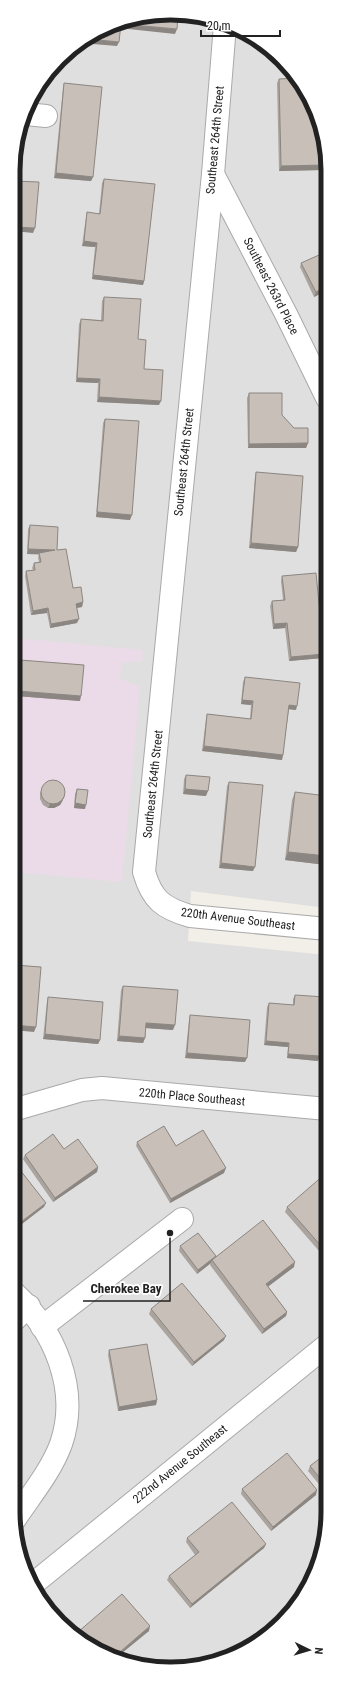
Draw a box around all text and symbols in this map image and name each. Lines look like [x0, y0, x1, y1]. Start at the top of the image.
scale bar [201, 12, 280, 38]
text: 20 m [207, 19, 231, 33]
street label: Southeast 264th Street [203, 85, 227, 195]
street label: Southeast 263rd Place [240, 235, 302, 337]
street label: Southeast 264th Street [171, 407, 197, 517]
street label: Southeast 264th Street [140, 729, 166, 839]
street label: 220th Avenue Southeast [180, 905, 296, 933]
street label: 220th Place Southeast [138, 1085, 246, 1109]
callout: Cherokee Bay [83, 1276, 170, 1301]
text: Cherokee Bay [90, 1281, 162, 1296]
street label: 222nd Avenue Southeast [130, 1421, 230, 1506]
north arrow [289, 1630, 329, 1670]
text: N [312, 1647, 325, 1655]

